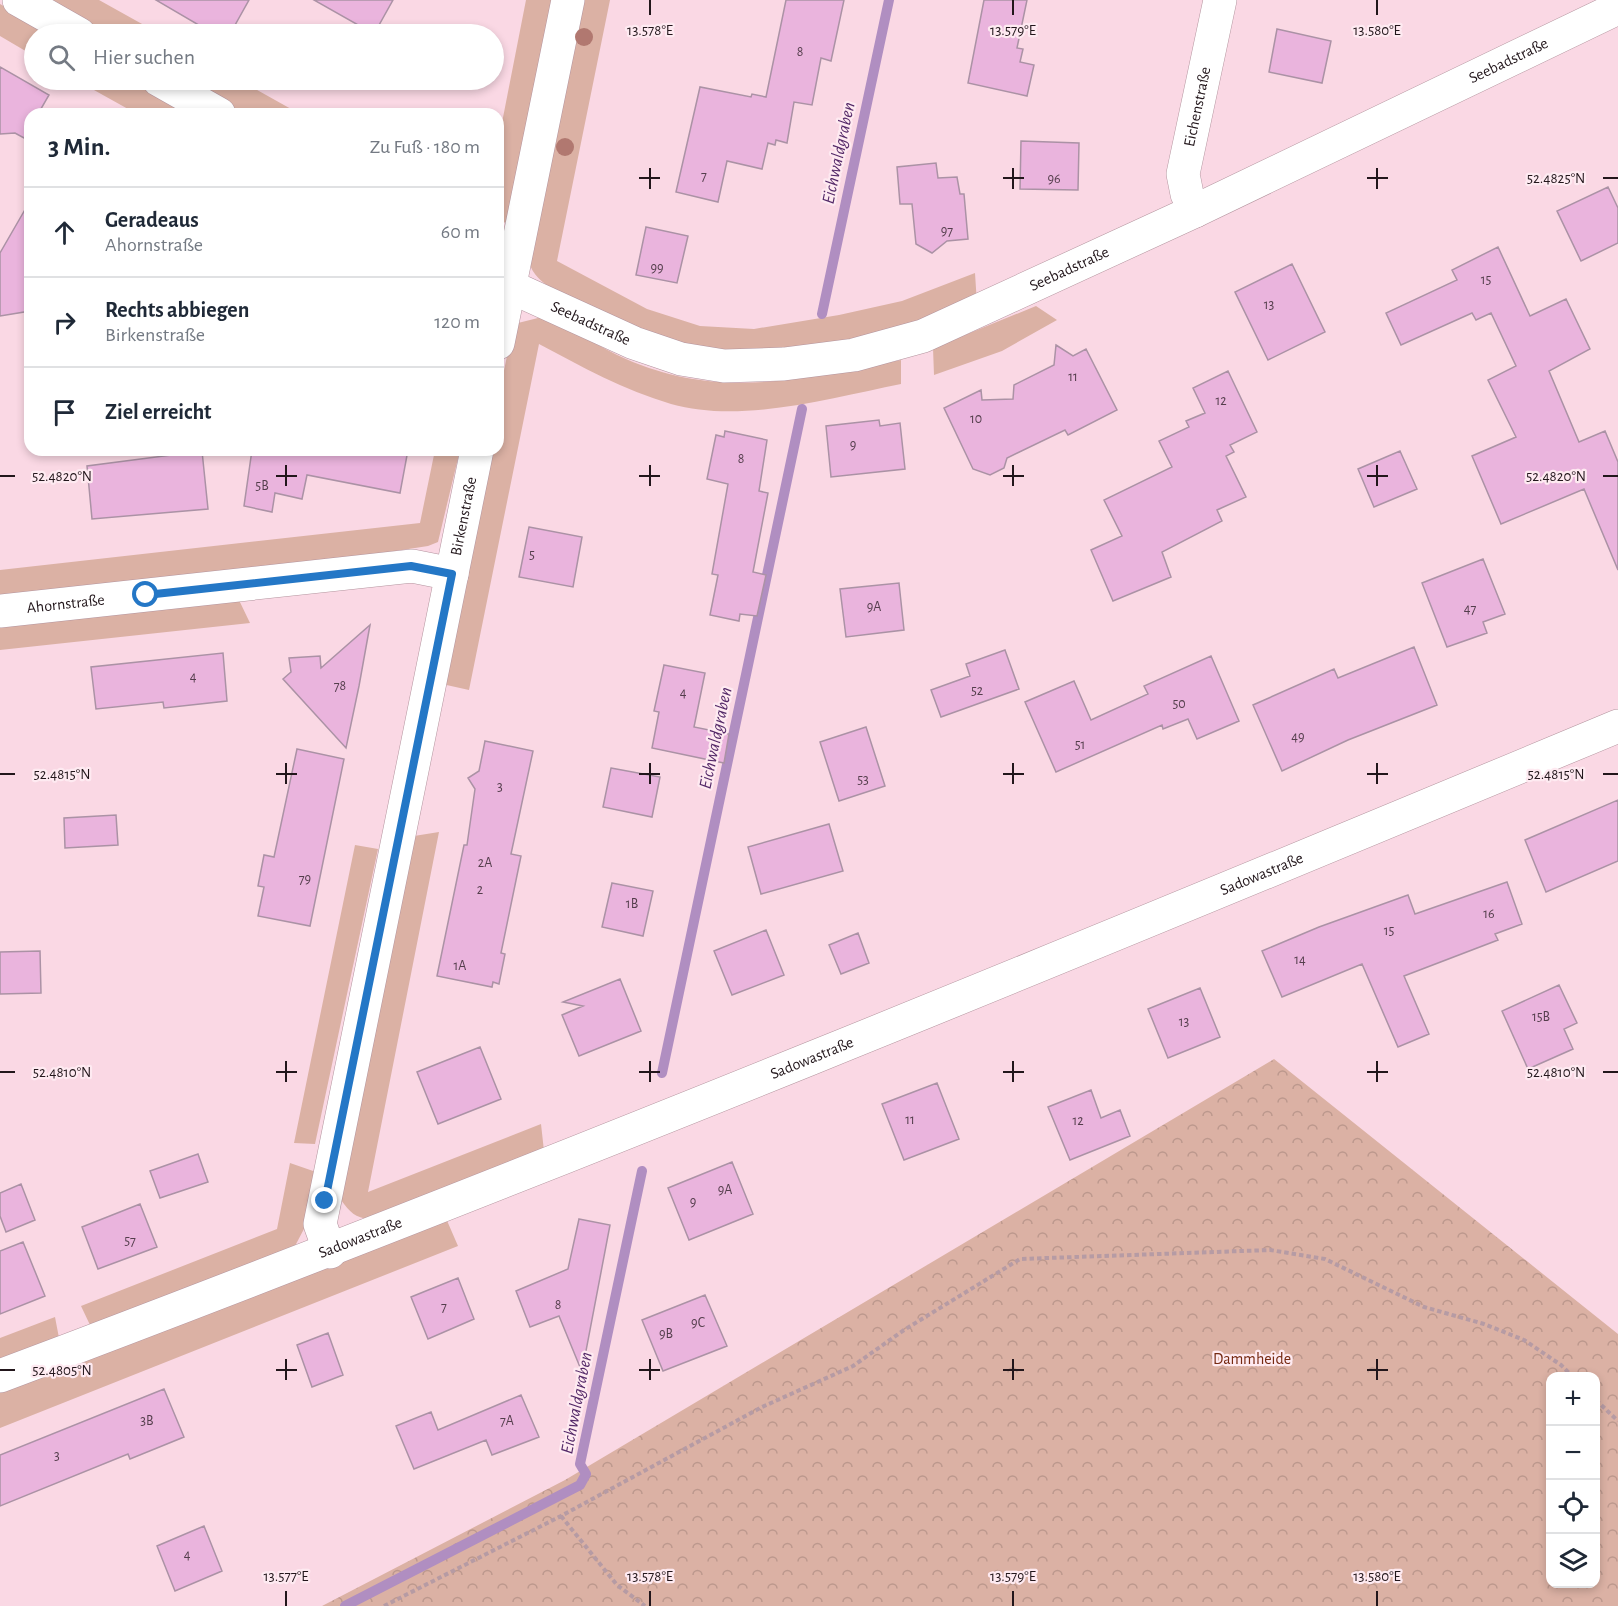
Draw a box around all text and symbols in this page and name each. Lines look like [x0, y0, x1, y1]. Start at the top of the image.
text: 13.578°E [627, 23, 673, 38]
text: 13.579°E [990, 23, 1036, 38]
text: 13.580°E [1353, 23, 1401, 38]
search box [24, 24, 504, 90]
street label: Seebadstraße [1466, 35, 1551, 86]
icon: search [45, 41, 78, 74]
house number: 8 [797, 45, 803, 59]
text: Hier suchen [93, 46, 195, 68]
street label: Eichenstraße [1181, 65, 1214, 148]
water label: Eichwaldgraben [819, 101, 859, 205]
text: 3 Min. [48, 134, 110, 160]
text: Zu Fuß · 180 m [370, 137, 480, 157]
house number: 7 [701, 169, 707, 183]
text: 52.4825°N [1527, 171, 1585, 186]
house number: 96 [1047, 172, 1061, 186]
text: Geradeaus [105, 209, 199, 231]
icon: ahead [48, 216, 81, 249]
text: 60 m [441, 222, 480, 242]
house number: 97 [941, 224, 953, 238]
text: Ahornstraße [105, 235, 203, 255]
street label: Seebadstraße [1027, 244, 1112, 294]
house number: 99 [650, 261, 664, 275]
house number: 15 [1481, 273, 1491, 287]
street label: Seebadstraße [548, 298, 633, 348]
house number: 13 [1264, 298, 1275, 312]
text: Rechts abbiegen [105, 299, 249, 321]
icon: right [48, 306, 81, 339]
text: 120 m [434, 312, 480, 332]
text: Birkenstraße [105, 325, 205, 345]
house number: 11 [1068, 370, 1078, 384]
house number: 12 [1215, 394, 1227, 408]
icon: arrive [48, 396, 81, 429]
text: Ziel erreicht [105, 401, 212, 423]
house number: 10 [970, 412, 982, 426]
house number: 9 [850, 438, 856, 452]
house number: 8 [738, 452, 744, 466]
text: 52.4820°N [32, 469, 92, 484]
text: 52.4820°N [1526, 469, 1586, 484]
street label: Birkenstraße [448, 475, 479, 557]
house number: 5B [255, 479, 269, 493]
house number: 5 [529, 548, 535, 562]
route start [132, 581, 158, 607]
street label: Ahornstraße [26, 592, 105, 616]
house number: 9A [867, 600, 881, 614]
house number: 47 [1464, 602, 1476, 616]
house number: 4 [190, 670, 197, 684]
house number: 78 [334, 679, 346, 693]
house number: 52 [971, 684, 983, 698]
house number: 4 [680, 686, 687, 700]
water label: Eichwaldgraben [696, 686, 736, 790]
house number: 50 [1172, 697, 1186, 711]
house number: 49 [1291, 730, 1305, 744]
house number: 51 [1075, 738, 1085, 752]
text: 52.4815°N [34, 767, 90, 782]
text: 52.4815°N [1528, 767, 1584, 782]
house number: 53 [857, 773, 869, 787]
house number: 3 [497, 780, 503, 794]
street label: Sadowastraße [1218, 850, 1306, 898]
house number: 2A [478, 856, 492, 870]
house number: 79 [299, 872, 311, 886]
house number: 2 [477, 883, 483, 897]
house number: 1B [626, 897, 638, 911]
house number: 16 [1483, 907, 1495, 921]
house number: 15 [1384, 924, 1394, 938]
house number: 14 [1294, 953, 1306, 967]
house number: 1A [454, 959, 466, 973]
house number: 15B [1532, 1010, 1550, 1024]
house number: 13 [1179, 1015, 1190, 1029]
street label: Sadowastraße [768, 1034, 856, 1082]
text: 52.4810°N [33, 1065, 91, 1080]
text: 52.4810°N [1527, 1065, 1585, 1080]
house number: 11 [905, 1113, 915, 1127]
house number: 12 [1072, 1114, 1084, 1128]
house number: 9A [718, 1183, 732, 1197]
route end [311, 1187, 337, 1213]
house number: 9 [690, 1195, 696, 1209]
street label: Sadowastraße [316, 1214, 404, 1261]
house number: 57 [124, 1234, 136, 1248]
house number: 8 [555, 1298, 561, 1312]
house number: 7 [441, 1300, 447, 1314]
house number: 9C [691, 1316, 705, 1330]
house number: 9B [659, 1327, 673, 1341]
water label: Eichwaldgraben [558, 1350, 596, 1456]
park label: Dammheide [1213, 1351, 1291, 1367]
text: 52.4805°N [32, 1363, 92, 1378]
map controls [1546, 1372, 1600, 1588]
button: + [1546, 1372, 1600, 1426]
house number: 3B [140, 1414, 154, 1428]
house number: 7A [500, 1414, 514, 1428]
button: − [1546, 1426, 1600, 1480]
house number: 3 [54, 1449, 60, 1463]
button: locate [1546, 1480, 1600, 1534]
button: layers [1546, 1534, 1600, 1588]
house number: 4 [184, 1548, 191, 1562]
text: 13.577°E [263, 1569, 309, 1584]
text: 13.578°E [627, 1569, 673, 1584]
text: 13.579°E [990, 1569, 1036, 1584]
text: 13.580°E [1353, 1569, 1401, 1584]

